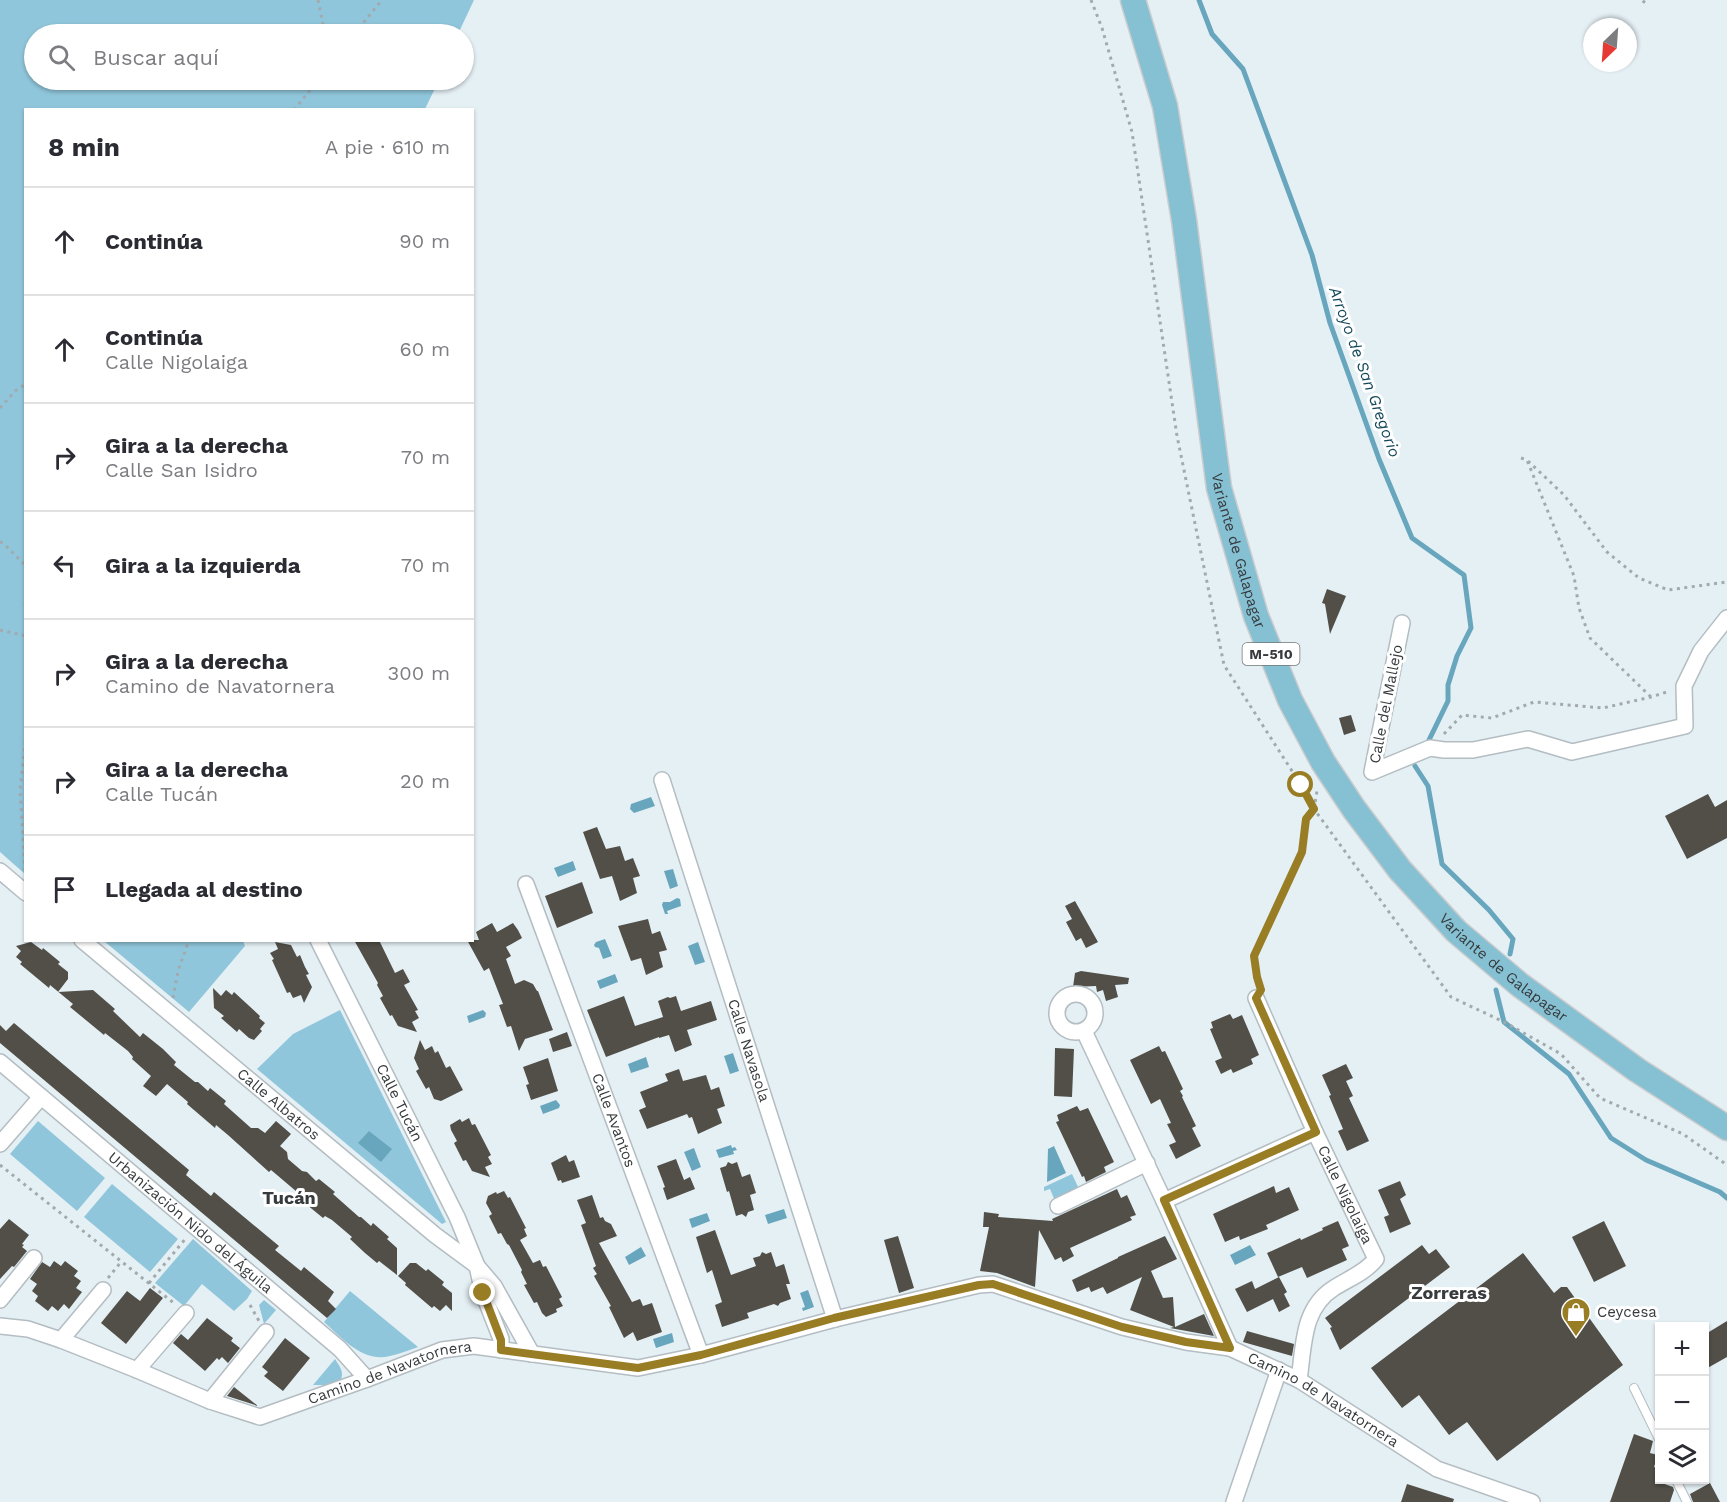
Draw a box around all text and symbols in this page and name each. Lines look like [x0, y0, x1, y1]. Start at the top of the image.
north arrow [1583, 18, 1637, 72]
search box [24, 24, 474, 90]
icon: search [45, 41, 78, 74]
text: Buscar aquí [93, 45, 219, 70]
text: 8 min [48, 132, 120, 162]
text: A pie · 610 m [325, 135, 450, 159]
icon: ahead [48, 225, 81, 258]
text: Continúa [105, 229, 203, 254]
text: 90 m [399, 229, 450, 253]
water label: Arroyo de San Gregorio [1325, 283, 1405, 460]
text: Continúa [105, 325, 203, 350]
icon: ahead [48, 333, 81, 366]
text: 60 m [400, 337, 450, 361]
text: Calle Nigolaiga [105, 350, 248, 374]
text: Gira a la derecha [105, 433, 288, 458]
icon: right [48, 441, 81, 474]
text: 70 m [401, 445, 450, 469]
text: Calle San Isidro [105, 458, 258, 482]
street label: Variante de Galapagar [1208, 472, 1269, 631]
icon: left [48, 549, 81, 582]
text: Gira a la izquierda [105, 553, 301, 578]
text: 70 m [401, 553, 450, 577]
road number: M-510 [1242, 643, 1300, 665]
street label: Calle del Mallejo [1366, 643, 1406, 765]
text: Gira a la derecha [105, 649, 288, 674]
icon: right [48, 657, 81, 690]
text: 300 m [388, 661, 450, 685]
text: Camino de Navatornera [105, 674, 335, 698]
text: Gira a la derecha [105, 757, 288, 782]
icon: right [48, 765, 81, 798]
text: 20 m [400, 769, 450, 793]
route start [1287, 771, 1313, 797]
text: Calle Tucán [105, 782, 218, 806]
icon: arrive [48, 873, 81, 906]
text: Llegada al destino [105, 877, 303, 902]
street label: Variante de Galapagar [1435, 910, 1571, 1026]
street label: Calle Navasola [724, 997, 774, 1105]
street label: Calle Tucán [373, 1061, 427, 1145]
street label: Calle Albatros [233, 1064, 324, 1144]
street label: Calle Avantos [588, 1071, 639, 1170]
street label: Calle Nigolaiga [1314, 1142, 1377, 1247]
street label: Urbanización Nido del Águila [104, 1148, 277, 1297]
district label: Tucán [262, 1187, 316, 1208]
route end [469, 1279, 495, 1305]
district label: Zorreras [1411, 1282, 1487, 1303]
shop icon: Ceycesa [1560, 1296, 1592, 1338]
place label: Ceycesa [1597, 1303, 1657, 1321]
map controls [1655, 1322, 1709, 1484]
button: + [1655, 1322, 1709, 1376]
street label: Camino de Navatornera [305, 1337, 473, 1408]
street label: Camino de Navatornera [1245, 1348, 1403, 1451]
button: − [1655, 1376, 1709, 1430]
button: layers [1655, 1430, 1709, 1484]

